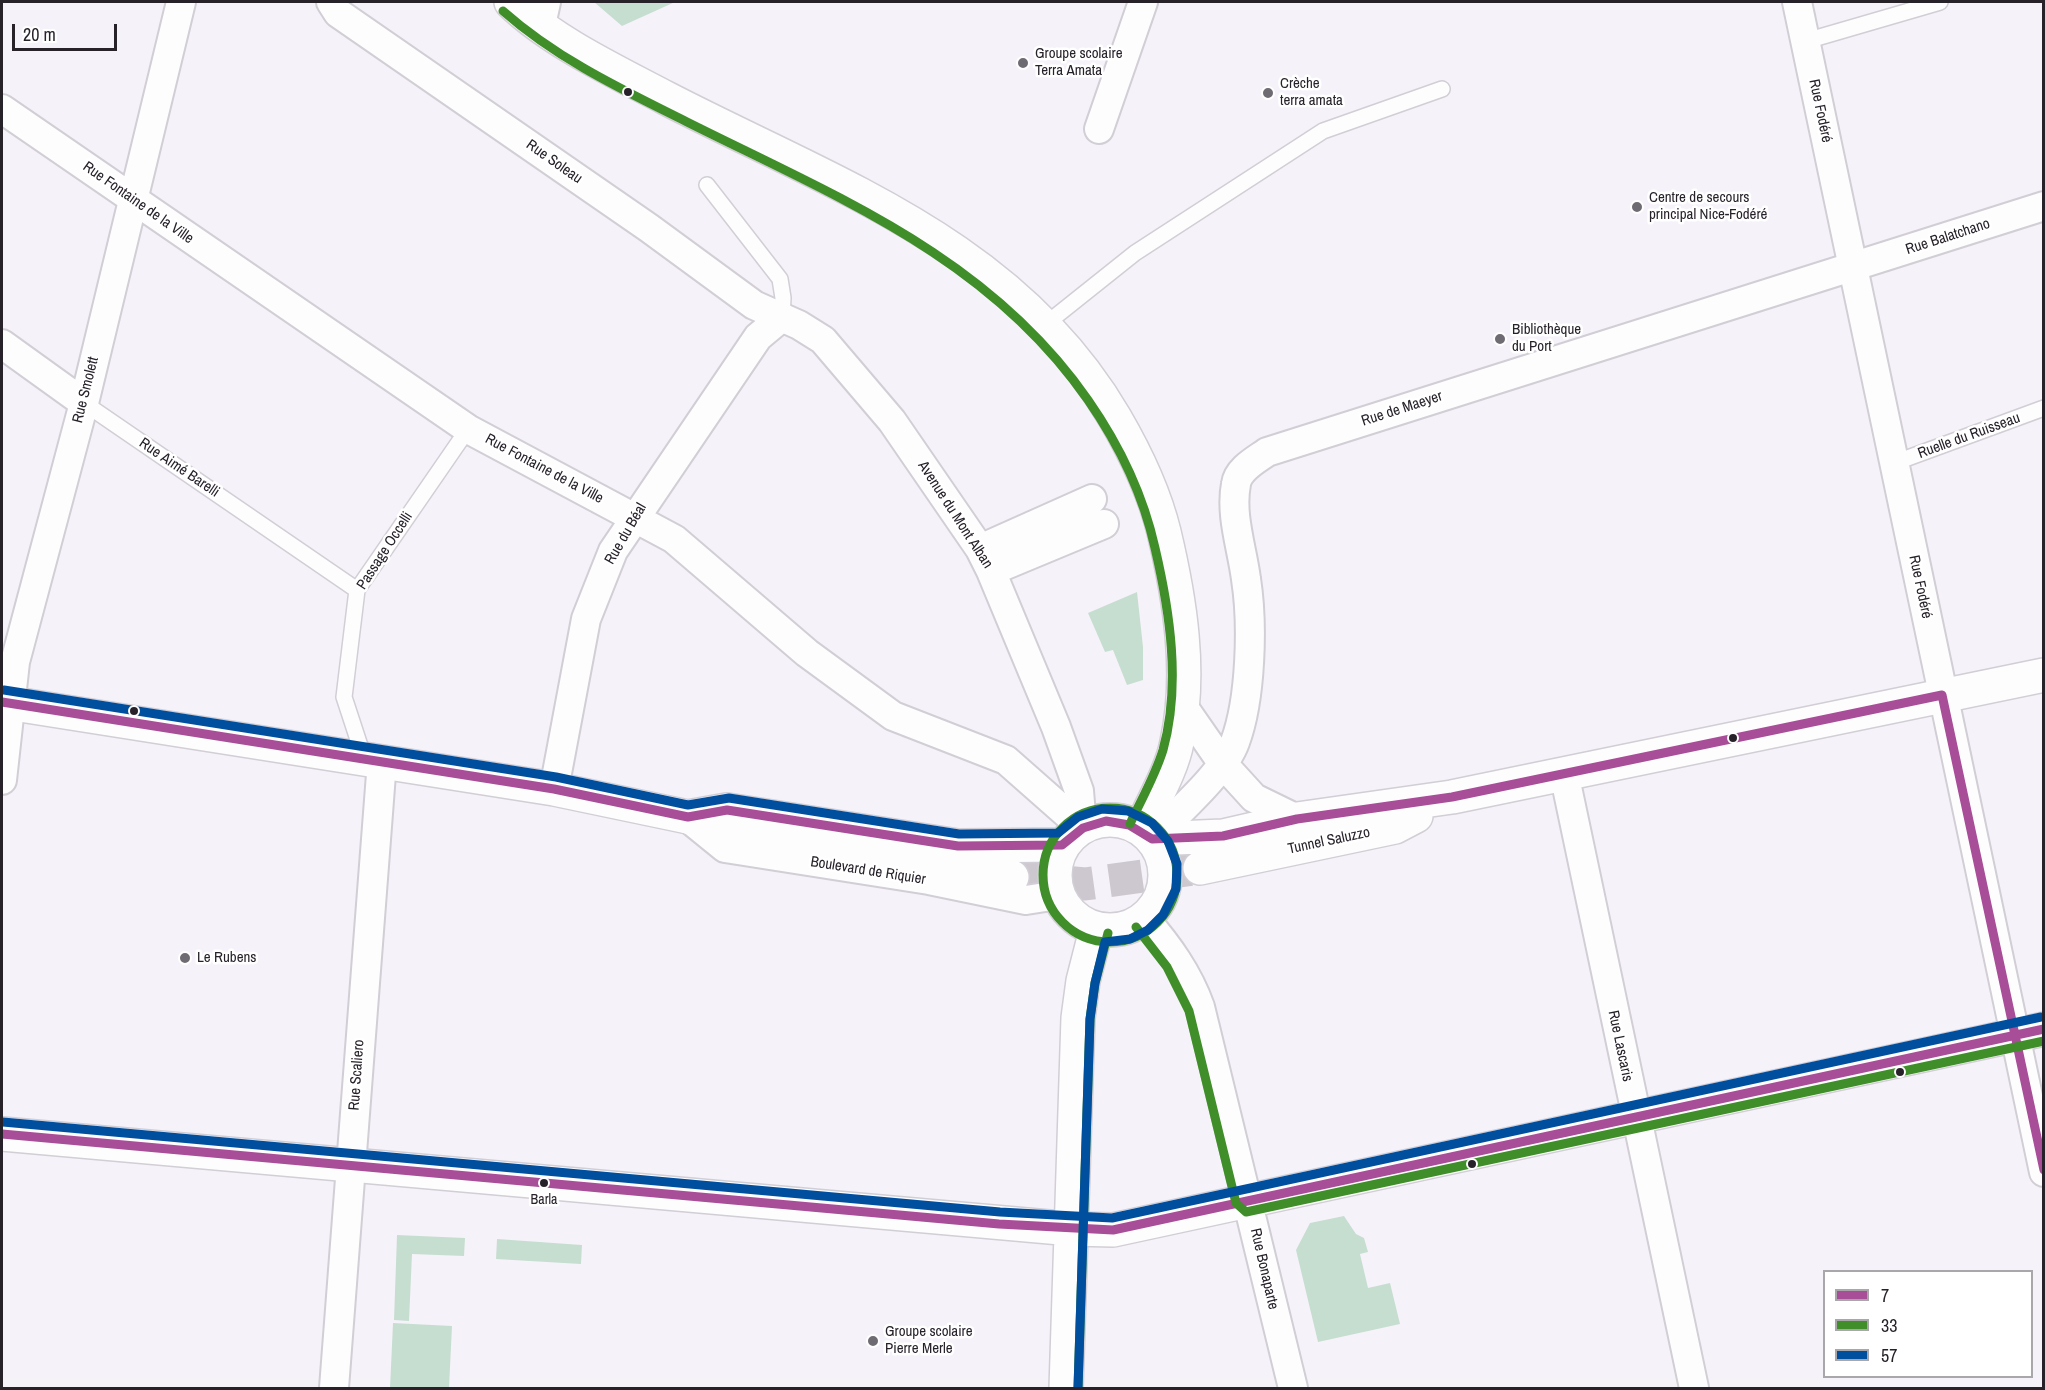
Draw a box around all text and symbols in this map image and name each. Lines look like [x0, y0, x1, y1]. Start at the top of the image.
scale bar [15, 12, 120, 50]
text: 20 m [23, 22, 56, 47]
place label: Groupe scolaire Terra Amata [1035, 45, 1123, 80]
marker: Groupe scolaire Terra Amata [1016, 56, 1030, 70]
place label: Crèche terra amata [1280, 75, 1343, 110]
street label: Rue Fodéré [1805, 78, 1835, 144]
unlabelled marker [622, 86, 634, 98]
marker: Crèche terra amata [1261, 86, 1275, 100]
street label: Rue Soleau [523, 136, 585, 188]
street label: Rue Fontaine de la Ville [79, 158, 197, 248]
place label: Centre de secours principal Nice-Fodéré [1649, 189, 1767, 224]
marker: Centre de secours principal Nice-Fodéré [1630, 200, 1644, 214]
street label: Rue Balatchano [1904, 215, 1992, 259]
place label: Bibliothèque du Port [1512, 321, 1581, 356]
marker: Bibliothèque du Port [1493, 332, 1507, 346]
street label: Rue Smolett [69, 355, 103, 425]
street label: Rue de Maeyer [1359, 387, 1445, 431]
street label: Ruelle du Ruisseau [1915, 409, 2023, 463]
street label: Rue Fontaine de la Ville [482, 430, 606, 508]
street label: Rue Aimé Barelli [135, 435, 223, 501]
street label: Avenue du Mont Alban [914, 458, 996, 572]
street label: Rue du Béal [601, 500, 651, 568]
street label: Passage Occelli [353, 509, 417, 593]
street label: Rue Fodéré [1905, 554, 1935, 620]
unlabelled marker [128, 705, 140, 717]
unlabelled marker [1727, 732, 1739, 744]
street label: Tunnel Saluzzo [1286, 823, 1372, 859]
street label: Boulevard de Riquier [809, 853, 927, 889]
place label: Le Rubens [197, 949, 256, 967]
marker: Le Rubens [178, 951, 192, 965]
street label: Rue Lascaris [1604, 1009, 1636, 1083]
street label: Rue Scaliero [346, 1039, 368, 1111]
unlabelled marker [1894, 1066, 1906, 1078]
unlabelled marker [1466, 1158, 1478, 1170]
marker: Barla [538, 1177, 550, 1189]
place label: Barla [531, 1192, 557, 1208]
street label: Rue Bonaparte [1246, 1227, 1282, 1311]
legend [1823, 1270, 2033, 1378]
text: 7 [1881, 1283, 1889, 1308]
text: 33 [1881, 1313, 1897, 1338]
place label: Groupe scolaire Pierre Merle [885, 1323, 973, 1358]
marker: Groupe scolaire Pierre Merle [866, 1334, 880, 1348]
text: 57 [1881, 1343, 1897, 1368]

